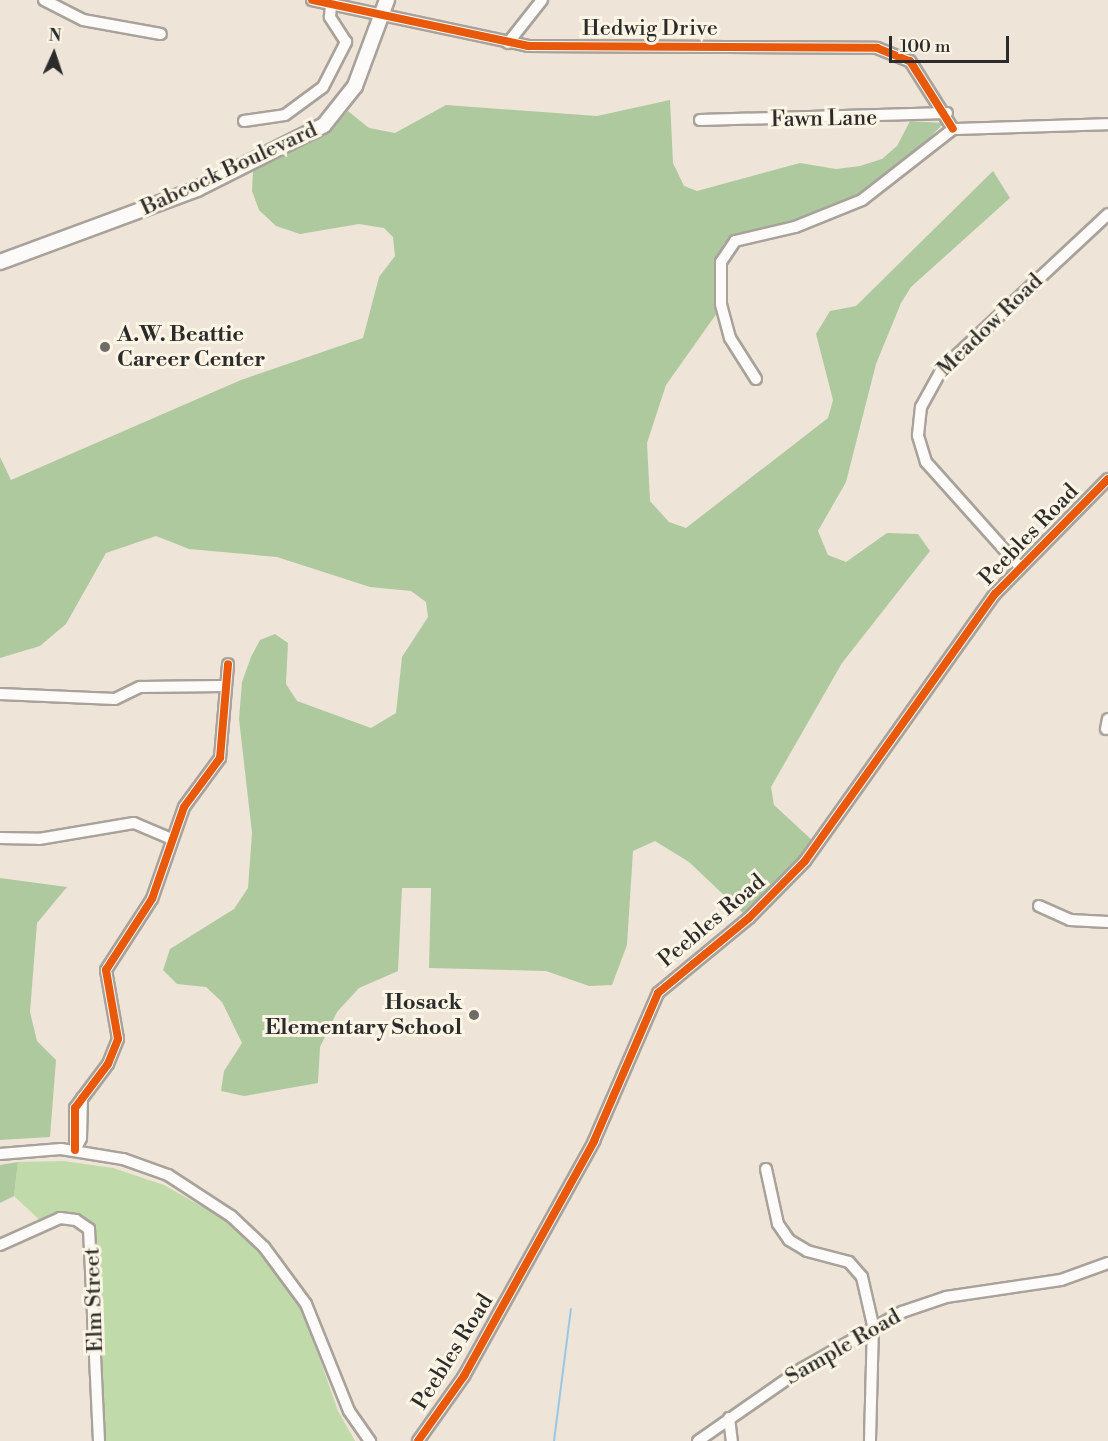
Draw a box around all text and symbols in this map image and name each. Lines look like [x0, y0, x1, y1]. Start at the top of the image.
street label: Hedwig Drive [582, 16, 718, 42]
north arrow [24, 24, 84, 84]
scale bar [892, 24, 1012, 62]
text: N [48, 26, 62, 46]
text: 100 m [900, 35, 951, 58]
street label: Fawn Lane [770, 105, 878, 133]
street label: Babcock Boulevard [137, 117, 321, 221]
street label: Meadow Road [932, 268, 1048, 382]
place label: A.W. Beattie Career Center [117, 321, 265, 372]
marker: A.W. Beattie Career Center [98, 340, 112, 354]
street label: Peebles Road [974, 479, 1084, 591]
street label: Peebles Road [653, 869, 771, 973]
place label: Hosack Elementary School [265, 989, 462, 1040]
marker: Hosack Elementary School [467, 1008, 481, 1022]
street label: Elm Street [79, 1247, 109, 1353]
street label: Peebles Road [407, 1289, 499, 1415]
street label: Sample Road [781, 1303, 905, 1391]

